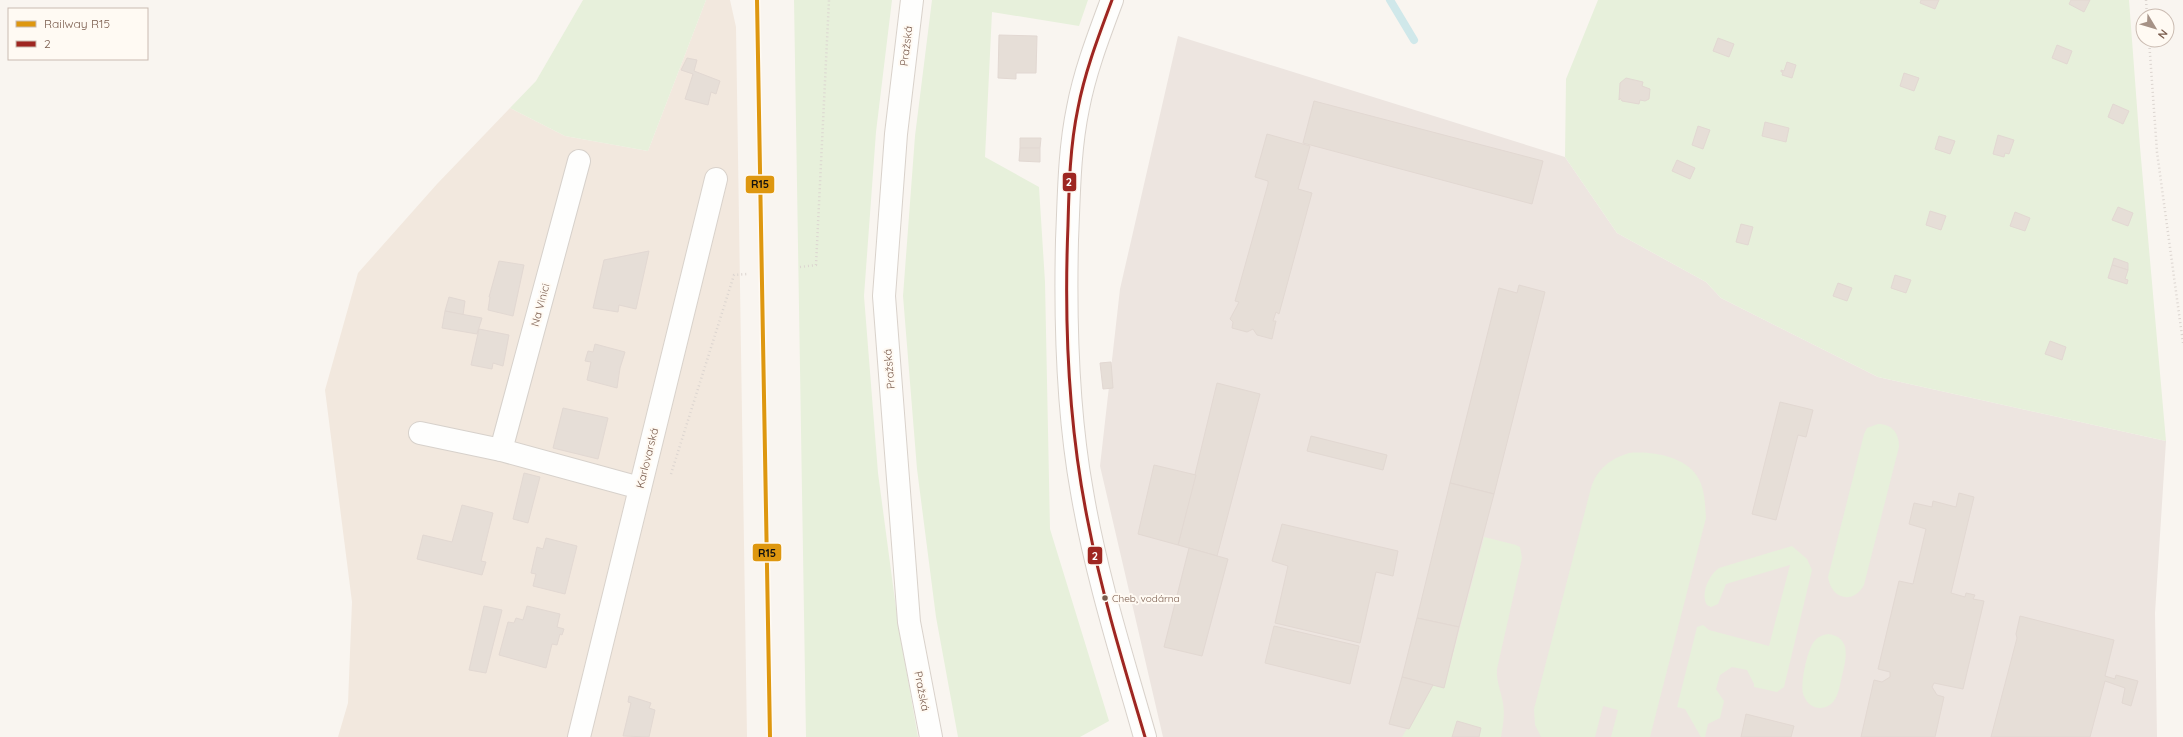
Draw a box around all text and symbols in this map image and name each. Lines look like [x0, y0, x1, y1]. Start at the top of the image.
legend [8, 8, 148, 60]
north arrow [2135, 8, 2175, 48]
text: Railway R15 [44, 16, 110, 31]
street label: Pražská [897, 25, 915, 67]
text: N [2155, 27, 2171, 42]
text: 2 [44, 36, 51, 51]
line badge: 2 [1062, 172, 1077, 192]
line badge: R15 [745, 175, 775, 194]
text: 2 [1066, 175, 1072, 189]
text: R15 [751, 177, 769, 191]
street label: Na Vinici [528, 282, 552, 328]
street label: Pražská [880, 348, 898, 390]
street label: Karlovarská [633, 426, 661, 490]
line badge: R15 [752, 543, 782, 562]
text: R15 [758, 546, 776, 560]
line badge: 2 [1087, 546, 1103, 565]
text: 2 [1092, 549, 1098, 563]
place label: Cheb, vodárna [1112, 592, 1180, 605]
marker: Cheb, vodárna [1100, 593, 1110, 603]
street label: Pražská [911, 670, 933, 712]

